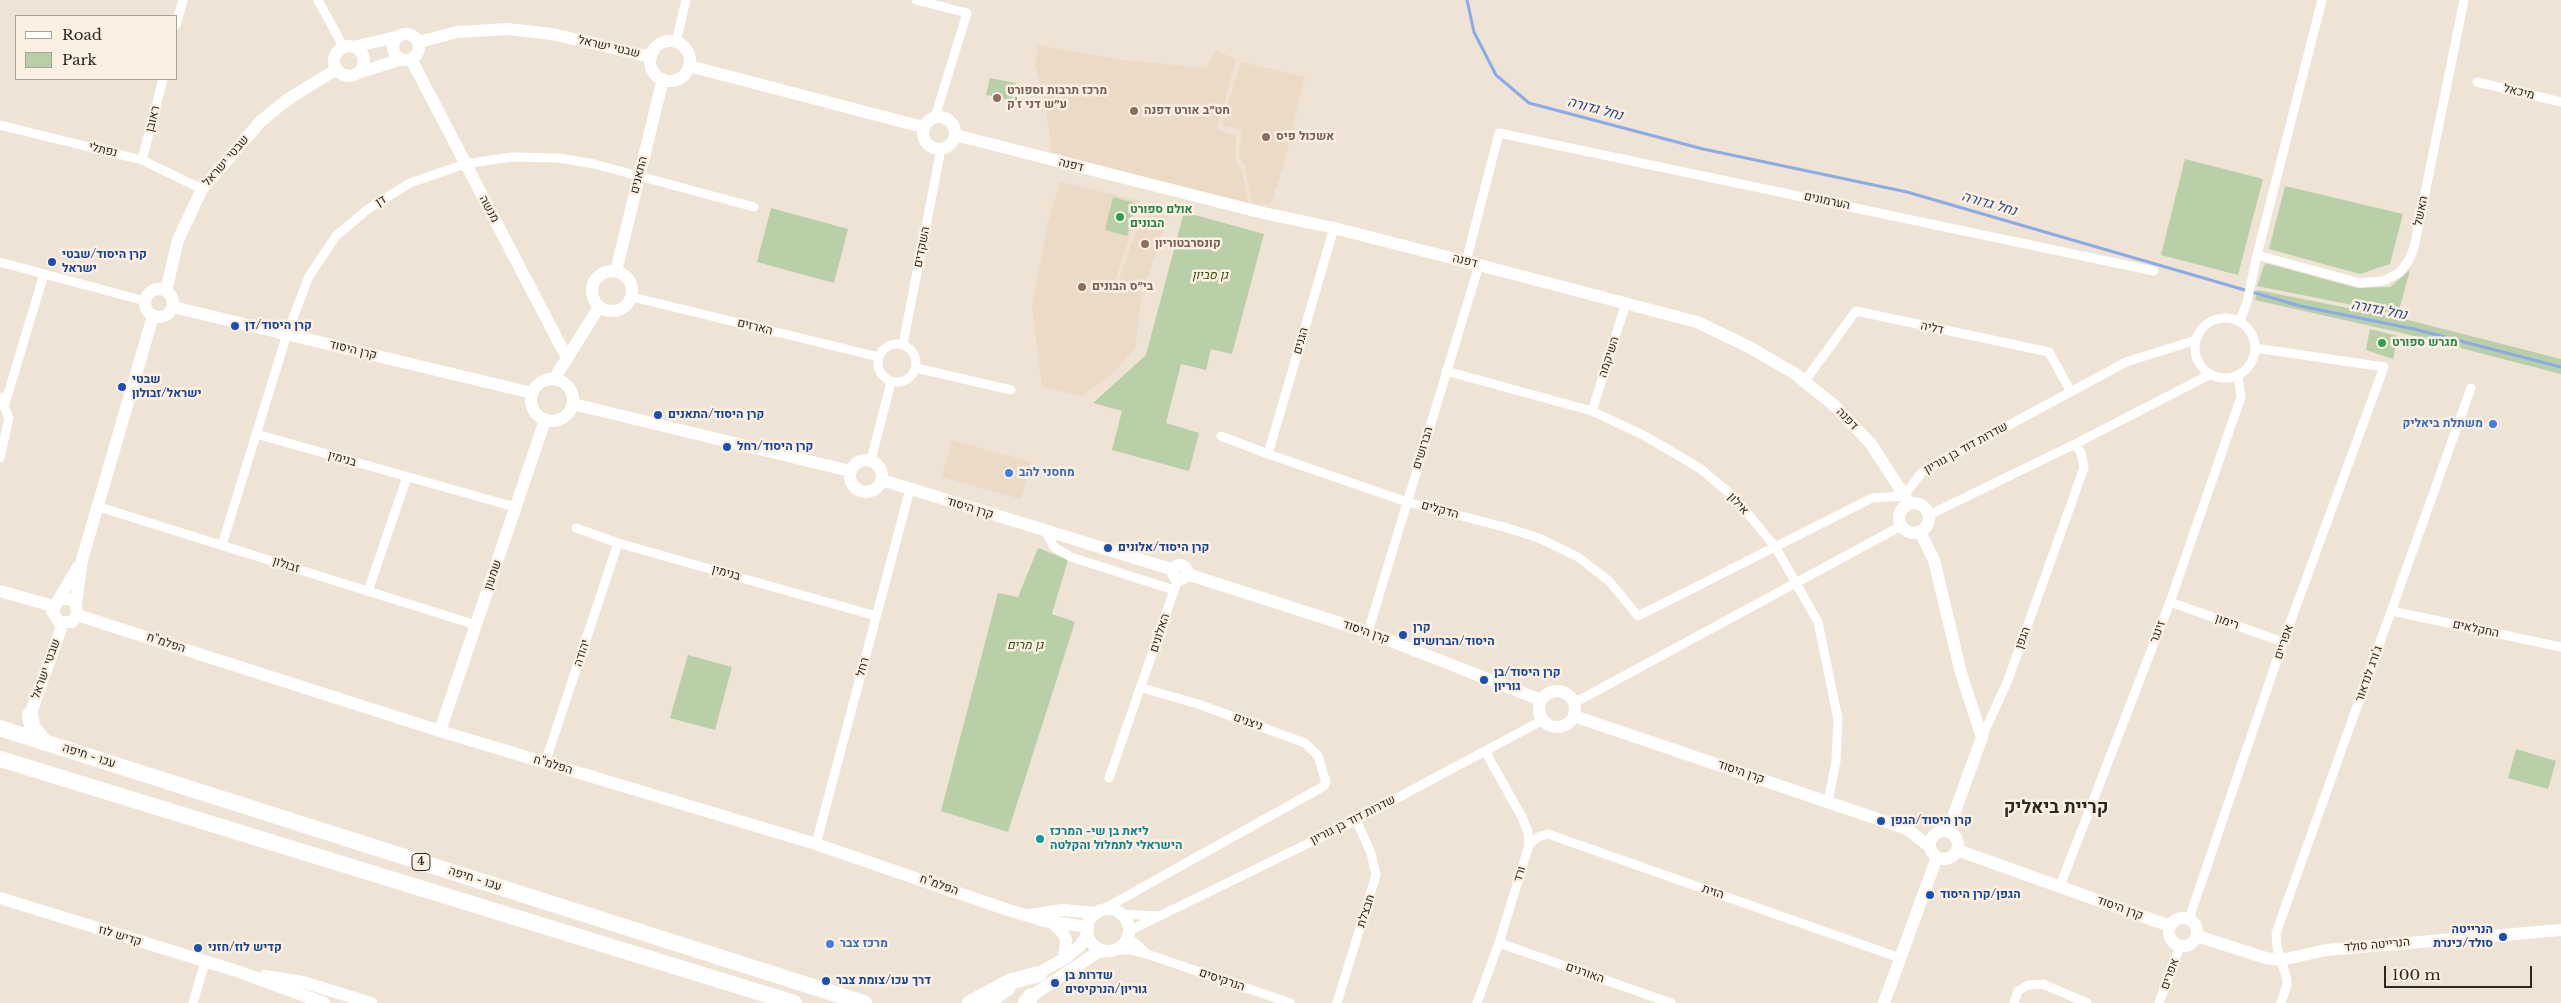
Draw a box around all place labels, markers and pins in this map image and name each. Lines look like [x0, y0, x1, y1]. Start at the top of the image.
place label: מרכז תרבות וספורט ע״ש דני ז'ק [1007, 84, 1107, 112]
marker: מרכז תרבות וספורט ע״ש דני ז'ק [991, 92, 1003, 104]
place label: חט״ב אורט דפנה [1144, 104, 1230, 118]
marker: חט״ב אורט דפנה [1128, 105, 1140, 117]
place label: אשכול פיס [1276, 130, 1334, 144]
marker: אשכול פיס [1260, 131, 1272, 143]
place label: אולם ספורט הבונים [1130, 203, 1193, 231]
marker: אולם ספורט הבונים [1114, 211, 1126, 223]
place label: קונסרבטוריון [1155, 237, 1221, 251]
marker: קונסרבטוריון [1139, 238, 1151, 250]
place label: קרן היסוד/שבטי ישראל [62, 248, 147, 276]
marker: קרן היסוד/שבטי ישראל [46, 256, 58, 268]
place label: בי״ס הבונים [1092, 280, 1153, 294]
marker: בי״ס הבונים [1076, 281, 1088, 293]
place label: קרן היסוד/דן [245, 319, 312, 333]
marker: קרן היסוד/דן [229, 320, 241, 332]
place label: מגרש ספורט [2392, 336, 2458, 350]
marker: מגרש ספורט [2376, 337, 2388, 349]
place label: שבטי ישראל/זבולון [132, 373, 202, 401]
marker: שבטי ישראל/זבולון [116, 381, 128, 393]
place label: קרן היסוד/התאנים [668, 408, 764, 422]
marker: קרן היסוד/התאנים [652, 409, 664, 421]
place label: משתלת ביאליק [2403, 417, 2483, 431]
marker: משתלת ביאליק [2487, 418, 2499, 430]
place label: קרן היסוד/רחל [737, 440, 813, 454]
marker: קרן היסוד/רחל [721, 441, 733, 453]
place label: מחסני להב [1019, 466, 1075, 480]
marker: מחסני להב [1003, 467, 1015, 479]
place label: קרן היסוד/אלונים [1118, 541, 1209, 555]
marker: קרן היסוד/אלונים [1102, 542, 1114, 554]
place label: קרן היסוד/הברושים [1413, 621, 1495, 649]
marker: קרן היסוד/הברושים [1397, 629, 1409, 641]
place label: קרן היסוד/בן גוריון [1494, 666, 1561, 694]
marker: קרן היסוד/בן גוריון [1478, 674, 1490, 686]
place label: קרן היסוד/הגפן [1891, 814, 1972, 828]
marker: קרן היסוד/הגפן [1875, 815, 1887, 827]
place label: ליאת בן שי- המרכז הישראלי לתמלול והקלטה [1050, 825, 1182, 853]
marker: ליאת בן שי- המרכז הישראלי לתמלול והקלטה [1034, 833, 1046, 845]
place label: הגפן/קרן היסוד [1940, 888, 2021, 902]
marker: הגפן/קרן היסוד [1924, 889, 1936, 901]
place label: הנרייטה סולד/כינרת [2433, 923, 2493, 951]
marker: הנרייטה סולד/כינרת [2497, 931, 2509, 943]
place label: מרכז צבר [840, 937, 888, 951]
marker: מרכז צבר [824, 938, 836, 950]
place label: קדיש לוז/חזני [208, 941, 282, 955]
marker: קדיש לוז/חזני [192, 942, 204, 954]
place label: שדרות בן גוריון/הנרקיסים [1065, 969, 1147, 997]
place label: דרך עכו/צומת צבר [836, 974, 931, 988]
marker: דרך עכו/צומת צבר [820, 975, 832, 987]
marker: שדרות בן גוריון/הנרקיסים [1049, 977, 1061, 989]

